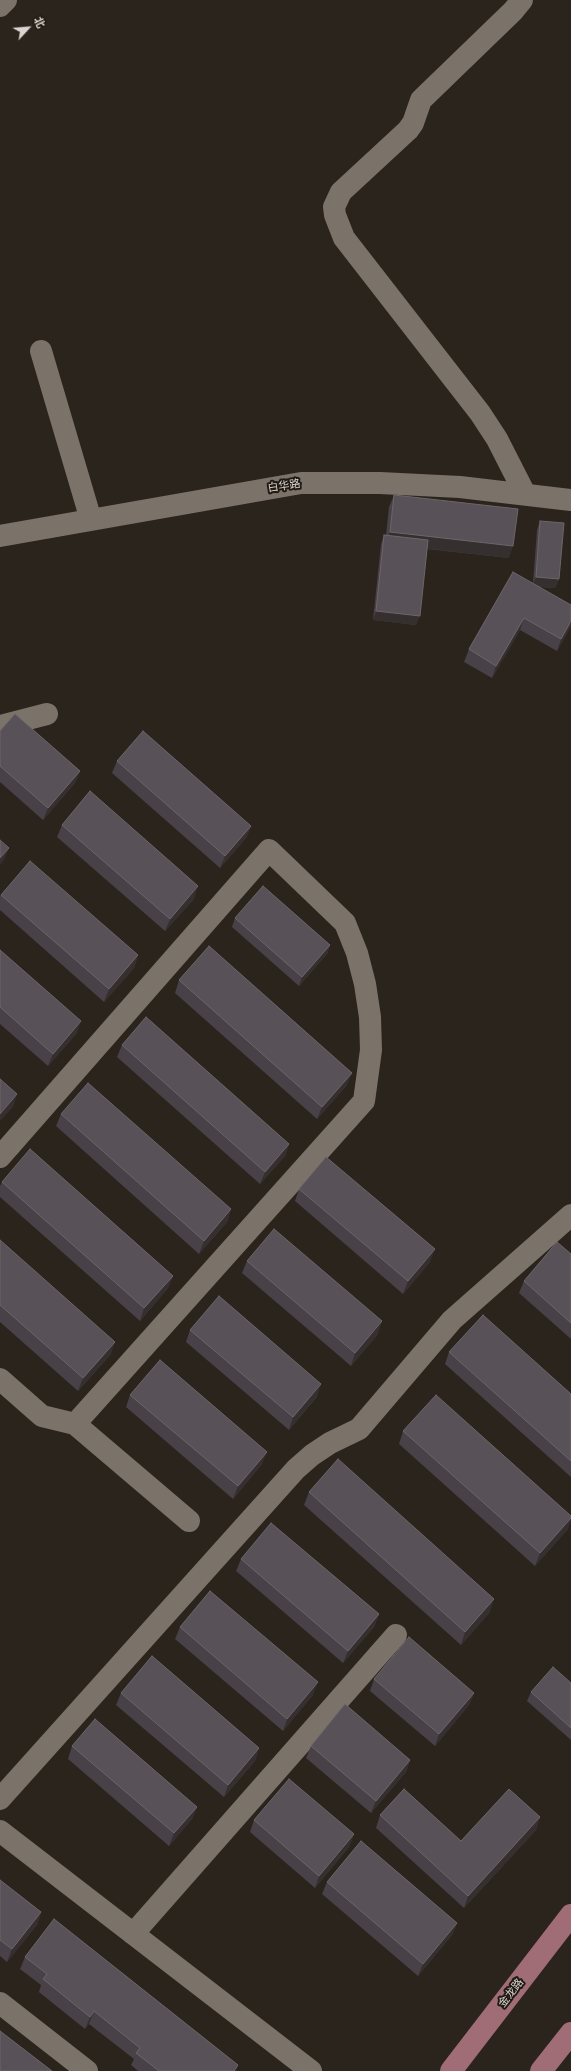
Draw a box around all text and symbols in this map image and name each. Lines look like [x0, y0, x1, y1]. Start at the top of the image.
north arrow [8, 8, 48, 48]
text: 北 [31, 15, 47, 30]
street label: 白华路 [267, 477, 301, 495]
street label: 金龙路 [496, 1976, 526, 2010]

